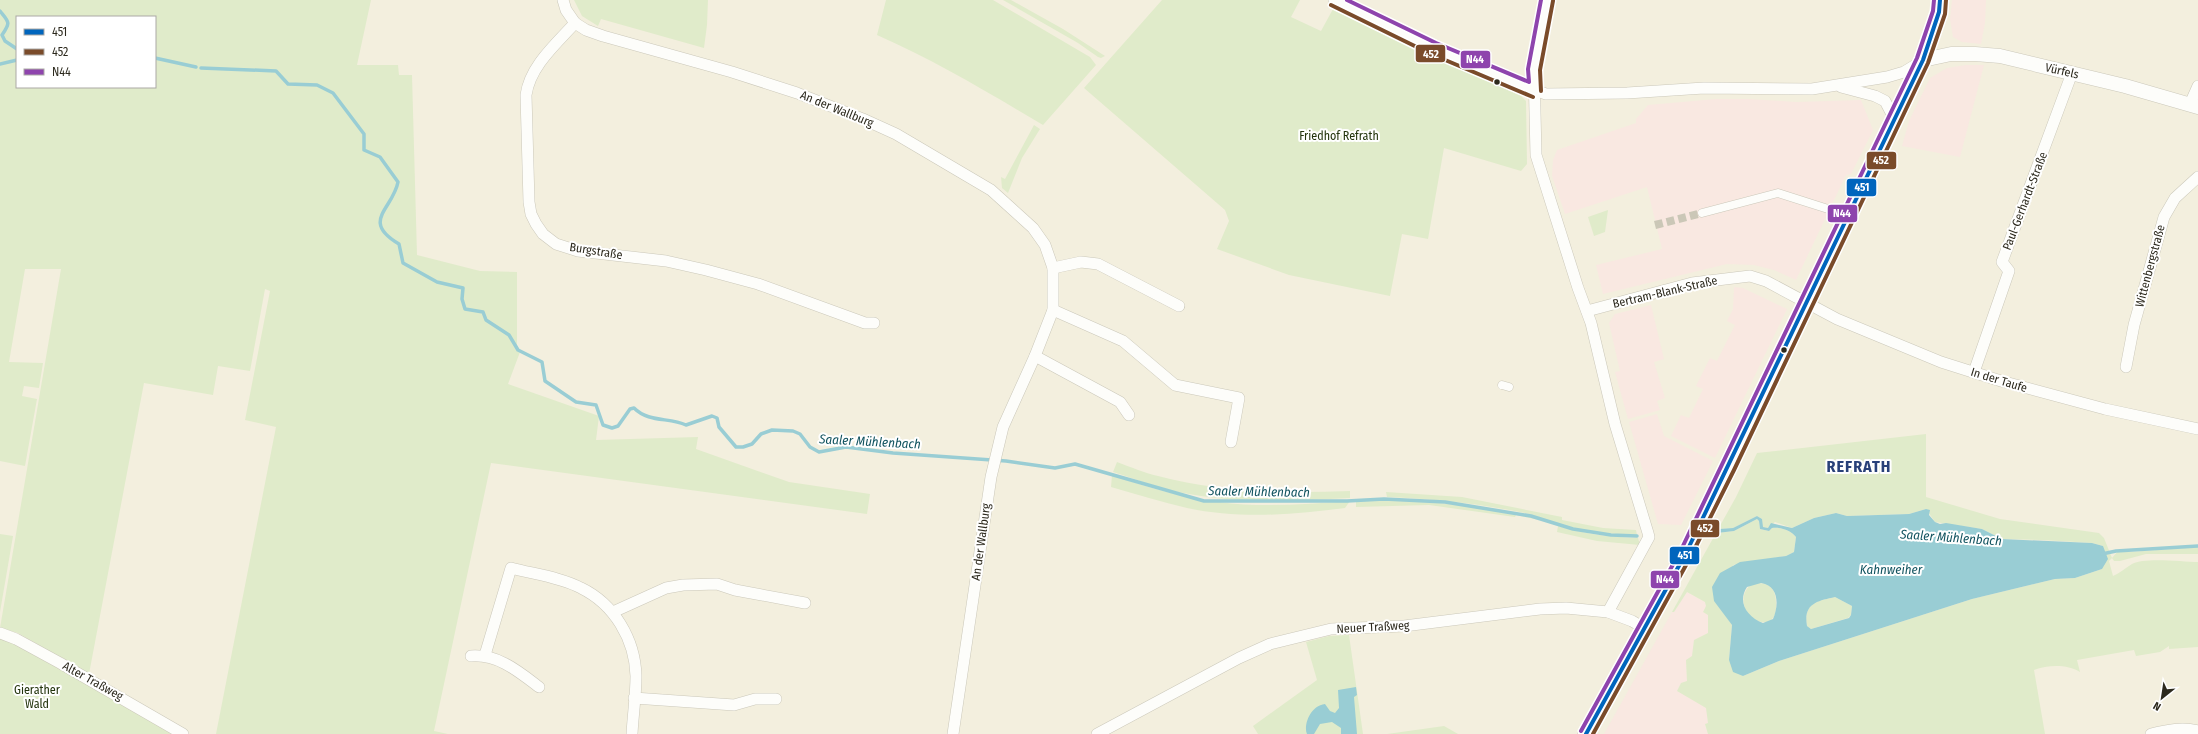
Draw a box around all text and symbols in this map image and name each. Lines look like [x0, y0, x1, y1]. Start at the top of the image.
legend [16, 16, 156, 88]
text: 451 [52, 25, 67, 39]
line badge: 452 [1415, 44, 1446, 63]
text: 452 [52, 45, 68, 59]
text: 452 [1423, 48, 1439, 61]
line badge: N44 [1460, 50, 1491, 69]
text: N44 [1466, 53, 1484, 66]
street label: Vürfels [2044, 60, 2080, 82]
text: N44 [52, 65, 71, 79]
unlabelled marker [1492, 77, 1502, 87]
street label: An der Wallburg [798, 88, 876, 130]
park label: Friedhof Refrath [1299, 129, 1379, 143]
street label: Paul-Gerhardt-Straße [2000, 150, 2050, 252]
line badge: 452 [1866, 151, 1897, 170]
text: 452 [1873, 154, 1889, 167]
line badge: 451 [1846, 178, 1877, 197]
text: 451 [1854, 181, 1870, 194]
line badge: N44 [1827, 204, 1858, 223]
text: N44 [1833, 207, 1851, 220]
street label: Wittenbergstraße [2132, 223, 2168, 309]
street label: Burgstraße [568, 240, 624, 262]
street label: Bertram-Blank-Straße [1611, 273, 1719, 311]
unlabelled marker [1779, 345, 1789, 355]
street label: In der Taufe [1969, 365, 2029, 395]
water label: Saaler Mühlenbach [818, 431, 921, 452]
district label: REFRATH [1827, 457, 1891, 476]
water label: Saaler Mühlenbach [1207, 483, 1310, 500]
street label: An der Wallburg [969, 502, 993, 582]
line badge: 452 [1690, 519, 1720, 538]
text: 452 [1697, 522, 1713, 535]
water label: Saaler Mühlenbach [1899, 526, 2002, 549]
line badge: 451 [1669, 546, 1700, 565]
text: 451 [1677, 549, 1693, 562]
water label: Kahnweiher [1860, 562, 1923, 577]
line badge: N44 [1650, 570, 1680, 589]
text: N44 [1656, 573, 1674, 586]
street label: Neuer Traßweg [1336, 618, 1410, 636]
street label: Alter Traßweg [60, 659, 126, 704]
north arrow [2142, 678, 2182, 718]
park label: Gierather Wald [14, 683, 61, 711]
text: N [2151, 699, 2163, 714]

